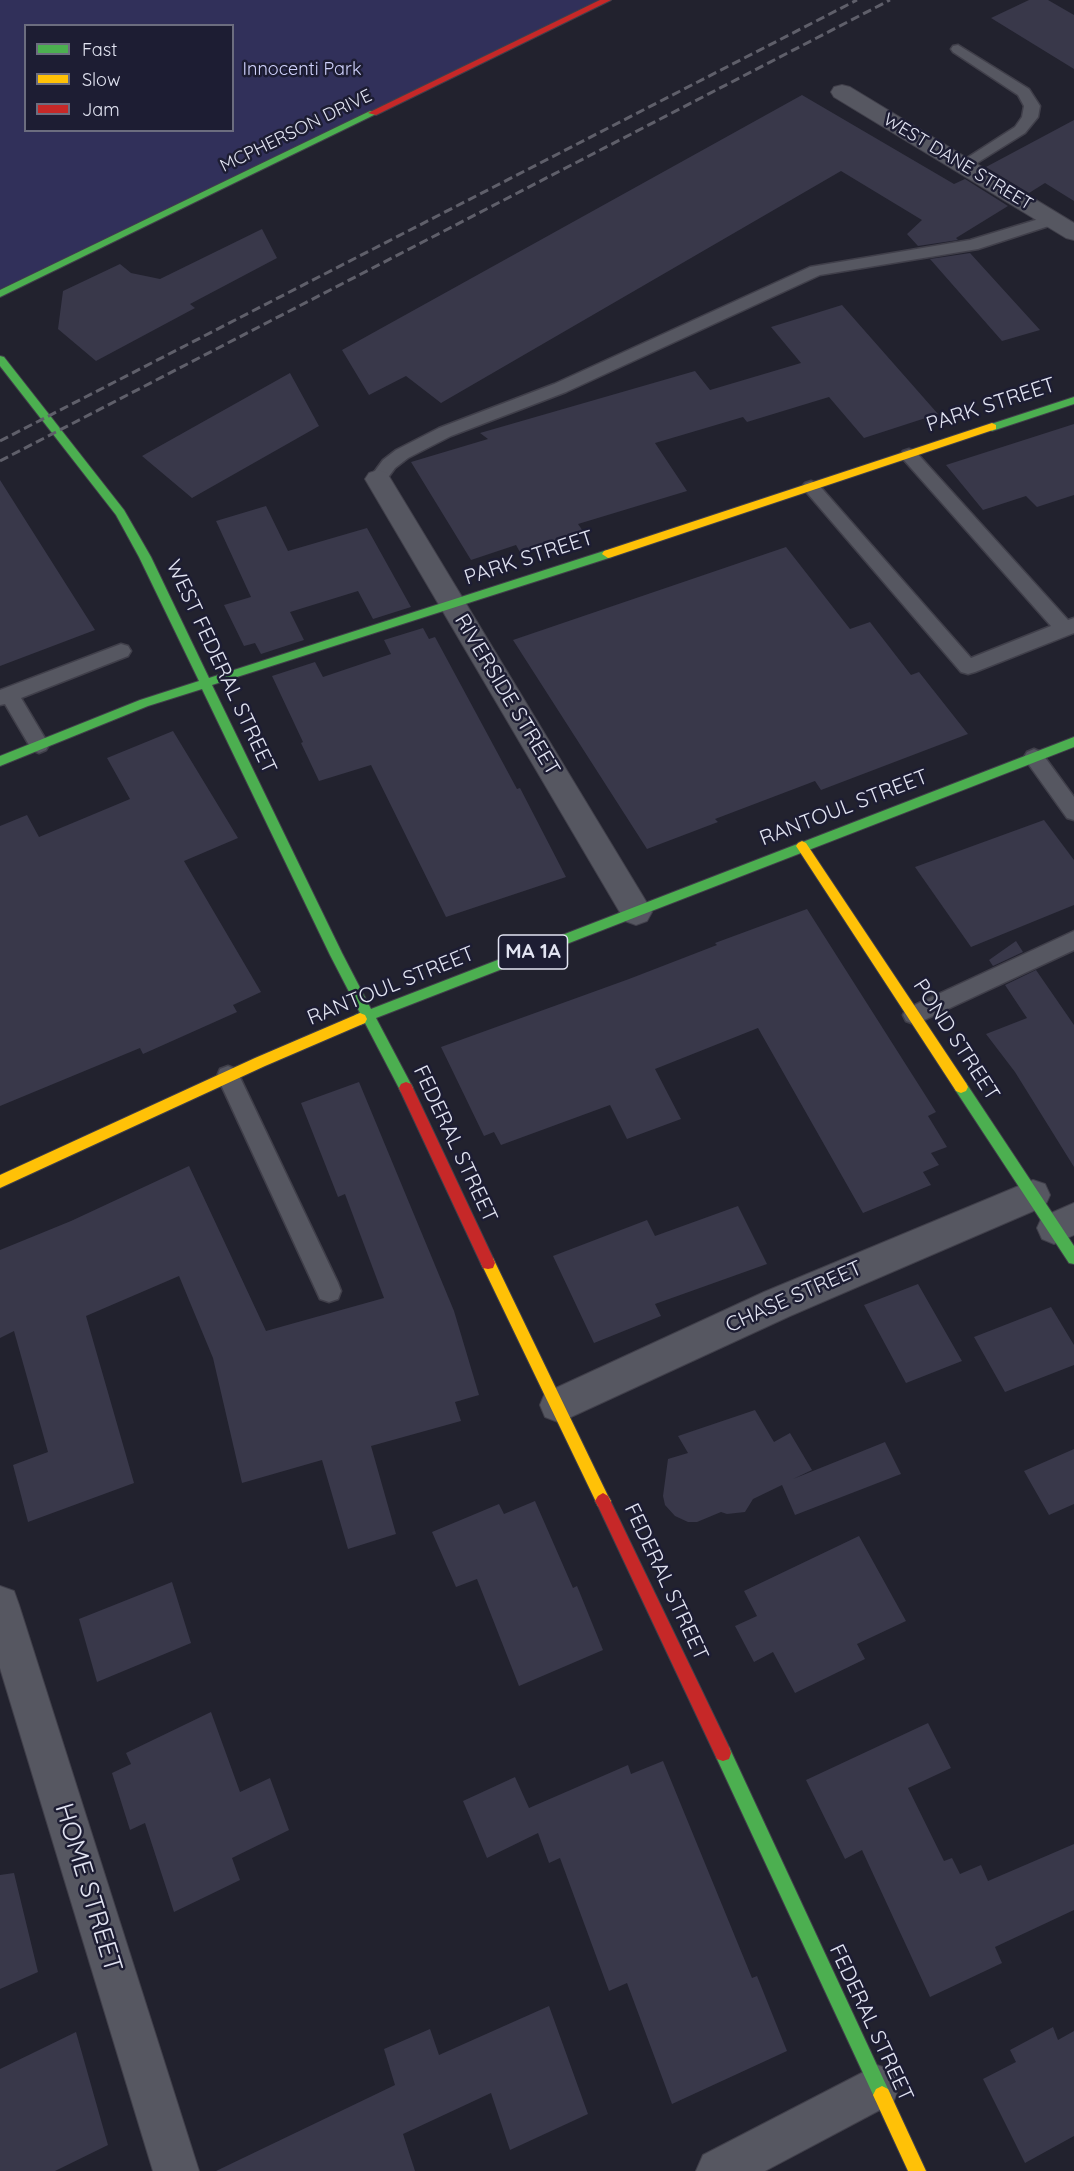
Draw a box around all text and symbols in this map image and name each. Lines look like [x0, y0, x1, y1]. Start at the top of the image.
legend [24, 24, 234, 132]
text: Fast [82, 38, 117, 61]
park label: Innocenti Park [242, 59, 362, 81]
text: Slow [82, 68, 120, 91]
street label: MCPHERSON DRIVE [217, 85, 375, 177]
text: Jam [82, 98, 120, 121]
street label: WEST DANE STREET [879, 109, 1037, 215]
street label: PARK STREET [923, 372, 1059, 438]
street label: PARK STREET [461, 525, 597, 591]
street label: WEST FEDERAL STREET [160, 556, 282, 778]
street label: RIVERSIDE STREET [449, 610, 565, 780]
street label: RANTOUL STREET [756, 764, 932, 852]
road number: MA 1A [498, 935, 568, 969]
street label: RANTOUL STREET [304, 941, 478, 1031]
street label: POND STREET [907, 975, 1005, 1105]
street label: FEDERAL STREET [408, 1061, 502, 1227]
street label: CHASE STREET [722, 1256, 866, 1338]
street label: FEDERAL STREET [619, 1499, 713, 1665]
street label: HOME STREET [48, 1800, 128, 1976]
street label: FEDERAL STREET [824, 1940, 918, 2106]

